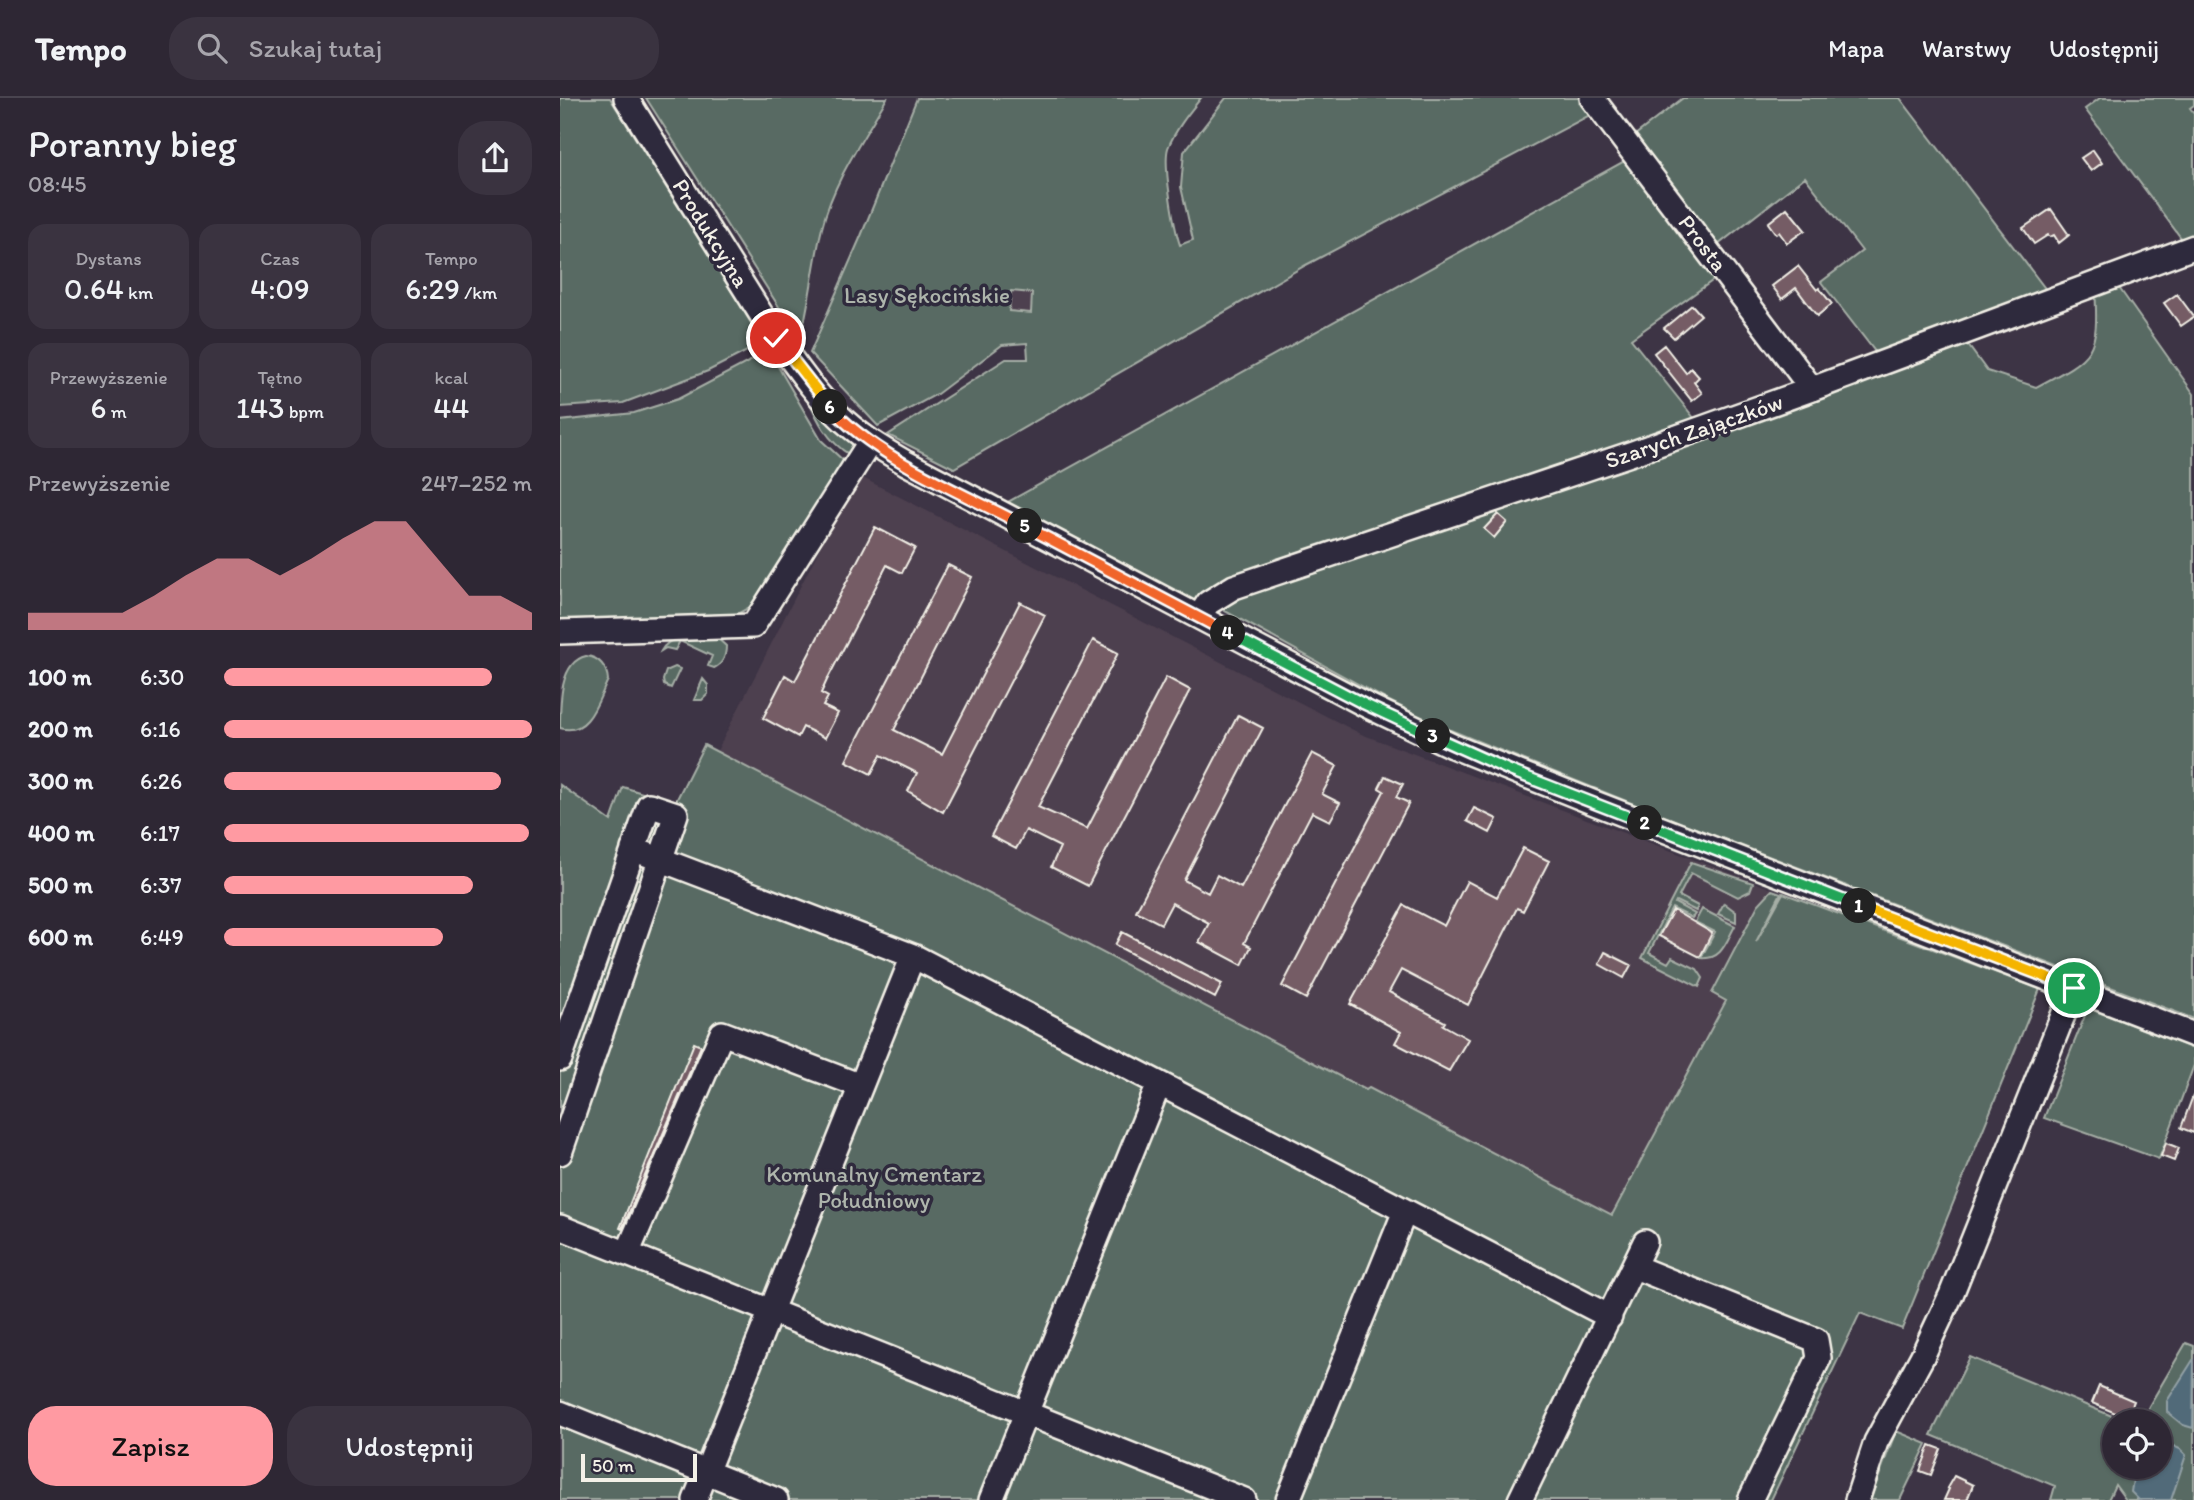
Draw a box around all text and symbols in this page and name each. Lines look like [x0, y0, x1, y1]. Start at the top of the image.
search box [169, 17, 659, 80]
text: Tempo [35, 29, 127, 68]
icon: search [193, 29, 231, 67]
text: Szukaj tutaj [249, 32, 382, 64]
text: Mapa [1828, 34, 1884, 63]
text: Warstwy [1922, 34, 2011, 63]
text: Udostępnij [2049, 34, 2159, 63]
text: Poranny bieg [28, 121, 237, 167]
button: share [458, 121, 532, 195]
text: 08:45 [28, 170, 86, 198]
street label: Produkcyjna [667, 173, 755, 293]
street label: Prosta [1672, 209, 1734, 277]
text: Dystans [76, 247, 142, 270]
text: Czas [260, 247, 300, 270]
text: Tempo [425, 247, 478, 270]
text: 0.64 [64, 270, 124, 307]
text: 4:09 [250, 270, 310, 307]
text: 6:29 [405, 270, 460, 307]
text: km [124, 281, 153, 304]
text: /km [460, 281, 497, 304]
park label: Lasy Sękocińskie [844, 281, 1010, 309]
pin [746, 308, 806, 368]
icon: check [757, 319, 795, 357]
text: Przewyższenie [50, 366, 168, 389]
text: Tętno [258, 366, 302, 389]
text: kcal [434, 366, 468, 389]
street label: Szarych Zajączków [1601, 387, 1787, 475]
text: 6 [91, 389, 106, 426]
text: 143 [236, 389, 284, 426]
text: 44 [433, 389, 469, 426]
pin: 6 [812, 390, 848, 424]
text: 6 [824, 395, 835, 418]
text: m [106, 400, 127, 423]
text: bpm [284, 400, 324, 423]
text: Przewyższenie [28, 469, 170, 497]
text: 247–252 m [421, 469, 532, 497]
pin: 5 [1008, 508, 1042, 544]
text: 5 [1020, 514, 1029, 537]
pin: 4 [1210, 616, 1246, 650]
text: 4 [1222, 621, 1233, 644]
text: 100 m [28, 663, 92, 691]
text: 6:30 [140, 663, 185, 691]
text: 200 m [28, 715, 93, 743]
text: 6:16 [140, 715, 181, 743]
pin: 3 [1416, 718, 1450, 754]
text: 3 [1427, 724, 1438, 747]
text: 300 m [28, 767, 93, 795]
text: 6:26 [140, 767, 182, 795]
pin: 2 [1628, 806, 1662, 840]
text: 2 [1640, 811, 1650, 834]
text: 400 m [28, 819, 95, 847]
text: 6:17 [140, 819, 180, 847]
text: 500 m [28, 871, 93, 899]
text: 6:37 [140, 871, 182, 899]
pin: 1 [1842, 888, 1876, 924]
text: 1 [1854, 894, 1863, 917]
text: 600 m [28, 923, 93, 951]
text: 6:49 [140, 923, 184, 951]
pin [2044, 958, 2104, 1018]
icon: arrive [2055, 969, 2093, 1007]
park label: Komunalny Cmentarz Południowy [766, 1160, 982, 1214]
button: Zapisz [28, 1406, 273, 1486]
button: Udostępnij [287, 1406, 532, 1486]
map controls [2102, 1409, 2172, 1479]
button: locate [2102, 1409, 2172, 1479]
scale bar [581, 1451, 696, 1483]
text: 50 m [592, 1454, 634, 1477]

